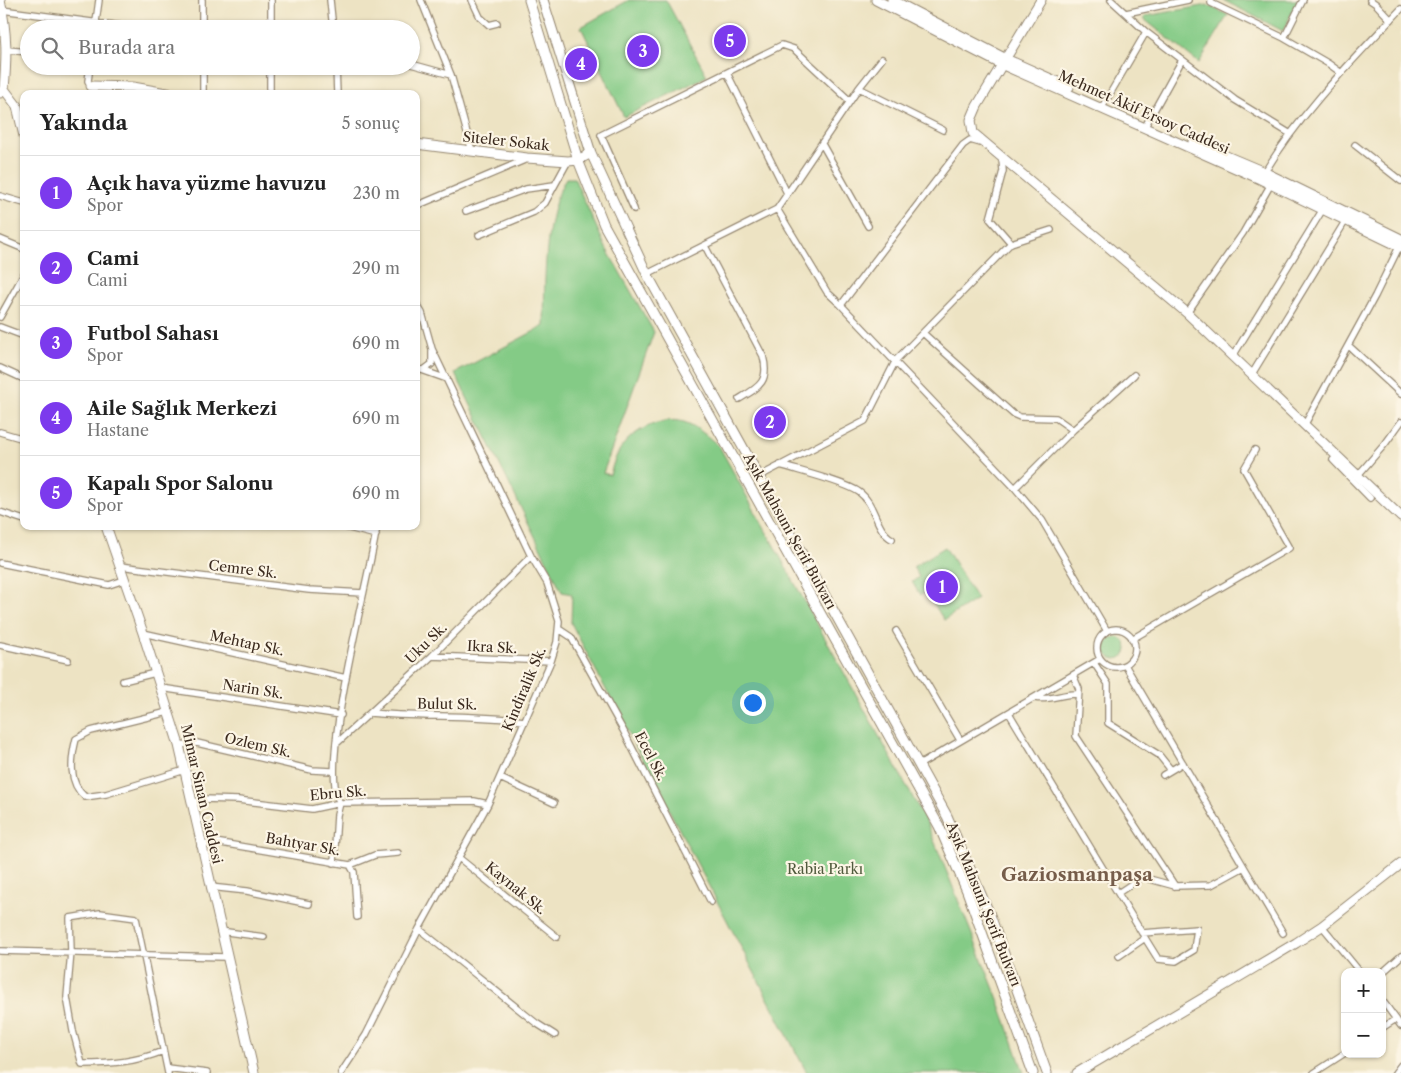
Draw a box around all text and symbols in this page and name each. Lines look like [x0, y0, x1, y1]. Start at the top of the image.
search box [20, 20, 420, 75]
pin: 5 [714, 22, 746, 60]
pin: 3 [627, 32, 659, 70]
icon: search [38, 34, 66, 62]
text: Burada ara [78, 36, 175, 59]
pin: 4 [565, 45, 597, 83]
street label: Mehmet Âkif Ersoy Caddesi [1056, 66, 1232, 158]
text: Yakında [40, 110, 128, 135]
text: 5 sonuç [342, 113, 400, 133]
street label: Siteler Sokak [462, 127, 551, 155]
text: Açık hava yüzme havuzu [87, 172, 327, 195]
text: 1 [52, 183, 60, 203]
text: 230 m [353, 183, 400, 203]
text: Spor [87, 195, 123, 215]
text: Cami [87, 247, 139, 270]
text: 2 [51, 258, 61, 278]
text: 290 m [352, 258, 400, 278]
text: Cami [87, 270, 128, 290]
text: Futbol Sahası [87, 322, 219, 345]
text: 3 [51, 333, 61, 353]
text: 690 m [352, 333, 400, 353]
text: Spor [87, 345, 123, 365]
text: Aile Sağlık Merkezi [87, 397, 277, 420]
pin: 2 [754, 403, 786, 441]
text: 4 [51, 408, 61, 428]
text: 690 m [352, 408, 400, 428]
text: Hastane [87, 420, 149, 440]
street label: Aşık Mahsuni Şerif Bulvarı [739, 449, 841, 612]
text: Kapalı Spor Salonu [87, 472, 273, 495]
text: 5 [52, 483, 60, 503]
text: 690 m [352, 483, 400, 503]
text: Spor [87, 495, 123, 515]
street label: Cemre Sk. [208, 556, 278, 582]
pin: 1 [926, 568, 958, 606]
street label: Uku Sk. [401, 619, 451, 667]
street label: Mehtap Sk. [208, 626, 286, 660]
street label: Ikra Sk. [466, 637, 518, 657]
street label: Kindiralik Sk. [498, 644, 550, 734]
street label: Narin Sk. [221, 675, 285, 703]
your location [740, 690, 766, 716]
street label: Bulut Sk. [417, 694, 477, 714]
street label: Mimar Sinan Caddesi [177, 722, 227, 866]
street label: Ecel Sk. [631, 728, 671, 784]
street label: Ozlem Sk. [223, 729, 293, 761]
street label: Ebru Sk. [309, 782, 367, 804]
street label: Aşık Mahsuni Şerif Bulvarı [942, 818, 1025, 989]
street label: Bahtyar Sk. [264, 829, 342, 859]
street label: Kaynak Sk. [482, 858, 550, 918]
park label: Rabia Parkı [787, 860, 863, 878]
district label: Gaziosmanpaşa [1001, 863, 1154, 886]
map controls [1341, 968, 1386, 1058]
button: + [1341, 968, 1386, 1013]
button: − [1341, 1013, 1386, 1058]

